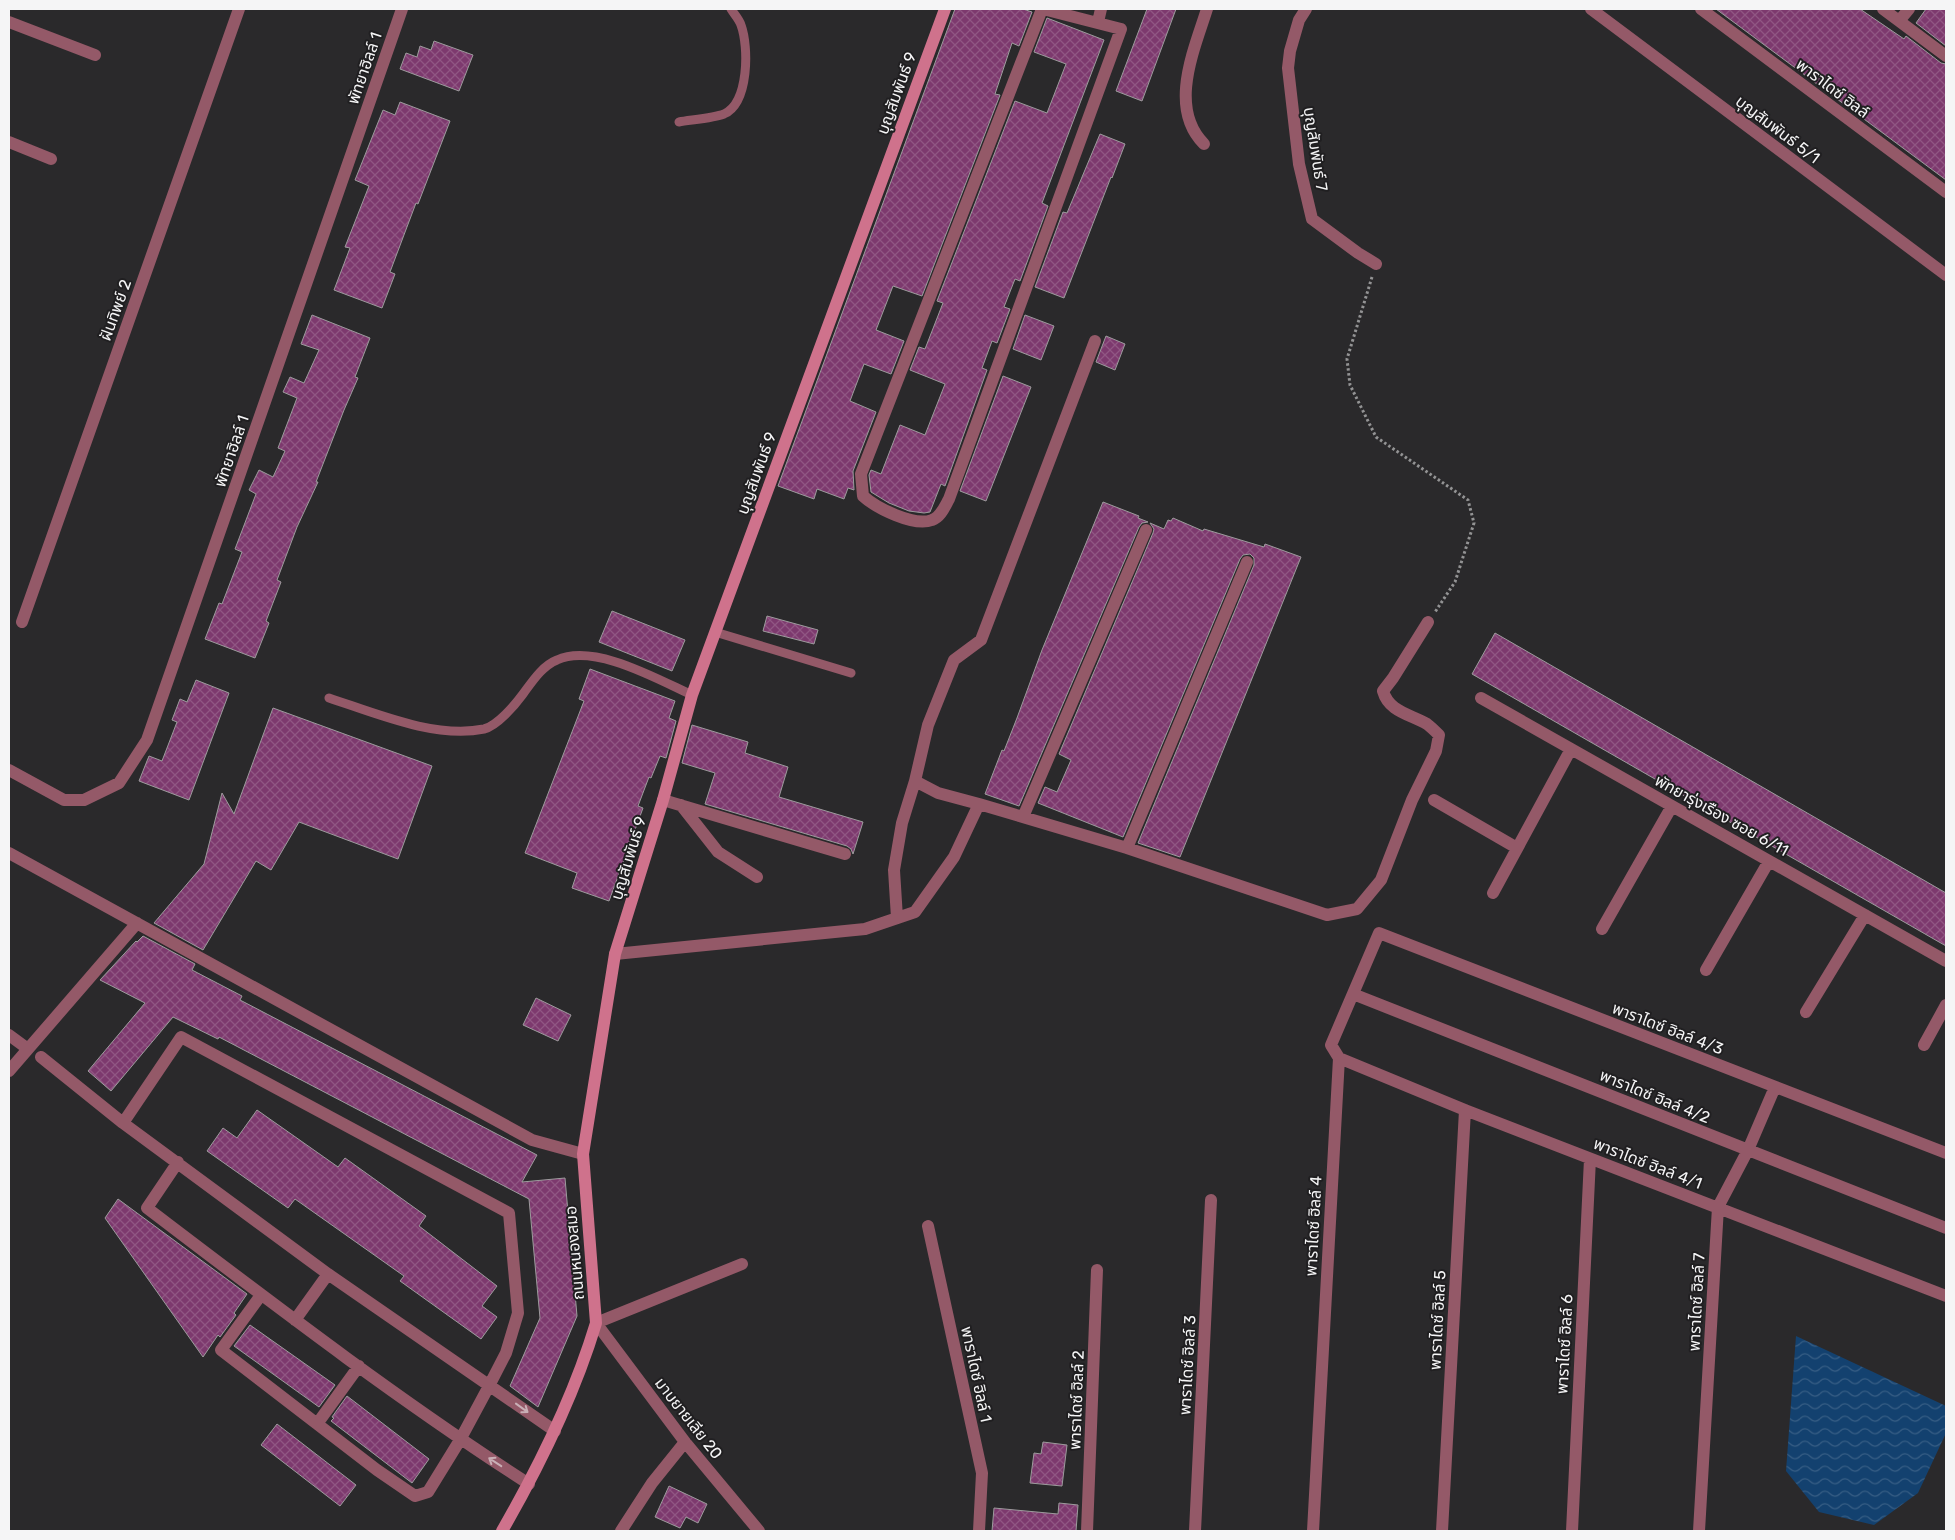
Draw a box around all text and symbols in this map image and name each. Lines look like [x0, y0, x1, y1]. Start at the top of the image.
street label: พัทยาฮิลล์ 1 [343, 30, 386, 107]
street label: บุญสัมพันธ์ 9 [873, 49, 920, 137]
street label: พาราไดซ์ ฮิลล์ [1792, 55, 1873, 122]
street label: บุญสัมพันธ์ 5/1 [1732, 92, 1824, 167]
street label: บุญสัมพันธ์ 7 [1299, 106, 1332, 193]
street label: ฝันทิพย์ 2 [96, 277, 135, 343]
street label: พัทยาฮิลล์ 1 [210, 413, 253, 490]
street label: บุญสัมพันธ์ 9 [733, 429, 780, 517]
street label: พัทยารุ่งเรือง ซอย 6/11 [1652, 771, 1792, 860]
street label: บุญสัมพันธ์ 9 [607, 814, 650, 902]
street label: พาราไดซ์ ฮิลล์ 4/3 [1609, 999, 1726, 1058]
street label: พาราไดซ์ ฮิลล์ 4/2 [1597, 1066, 1713, 1127]
street label: พาราไดซ์ ฮิลล์ 4/1 [1591, 1134, 1705, 1193]
street label: พาราไดซ์ ฮิลล์ 4 [1301, 1175, 1326, 1277]
street label: ถนนหนองสมอ [561, 1205, 588, 1301]
street label: พาราไดซ์ ฮิลล์ 7 [1684, 1252, 1709, 1352]
street label: พาราไดซ์ ฮิลล์ 5 [1425, 1270, 1450, 1370]
street label: พาราไดซ์ ฮิลล์ 6 [1552, 1293, 1577, 1395]
street label: พาราไดซ์ ฮิลล์ 3 [1175, 1315, 1200, 1415]
street label: พาราไดซ์ ฮิลล์ 1 [957, 1325, 996, 1424]
street label: พาราไดซ์ ฮิลล์ 2 [1065, 1350, 1088, 1450]
street label: มาบยายเลีย 20 [651, 1374, 726, 1463]
one-way arrow [515, 1403, 529, 1413]
one-way arrow [488, 1457, 502, 1467]

